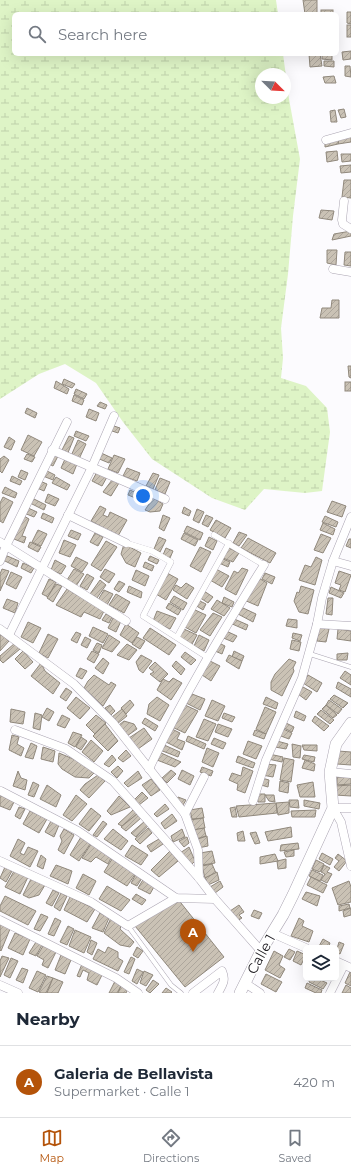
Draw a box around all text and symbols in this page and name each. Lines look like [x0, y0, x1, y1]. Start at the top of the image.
search box [12, 12, 339, 56]
icon: search [26, 23, 48, 45]
text: Search here [58, 25, 147, 44]
north arrow [255, 68, 291, 104]
your location [133, 486, 153, 506]
pin: A [180, 919, 206, 952]
street label: Calle 1 [243, 931, 279, 977]
map controls [303, 945, 339, 981]
button: layers [303, 945, 339, 981]
text: Nearby [16, 1009, 80, 1029]
text: Galeria de Bellavista [54, 1064, 213, 1083]
text: A [24, 1074, 34, 1090]
text: 420 m [293, 1074, 335, 1090]
text: Supermarket · Calle 1 [54, 1083, 190, 1099]
tab: Map [40, 1127, 64, 1165]
tab: Directions [143, 1127, 199, 1165]
tab: Saved [278, 1127, 311, 1165]

